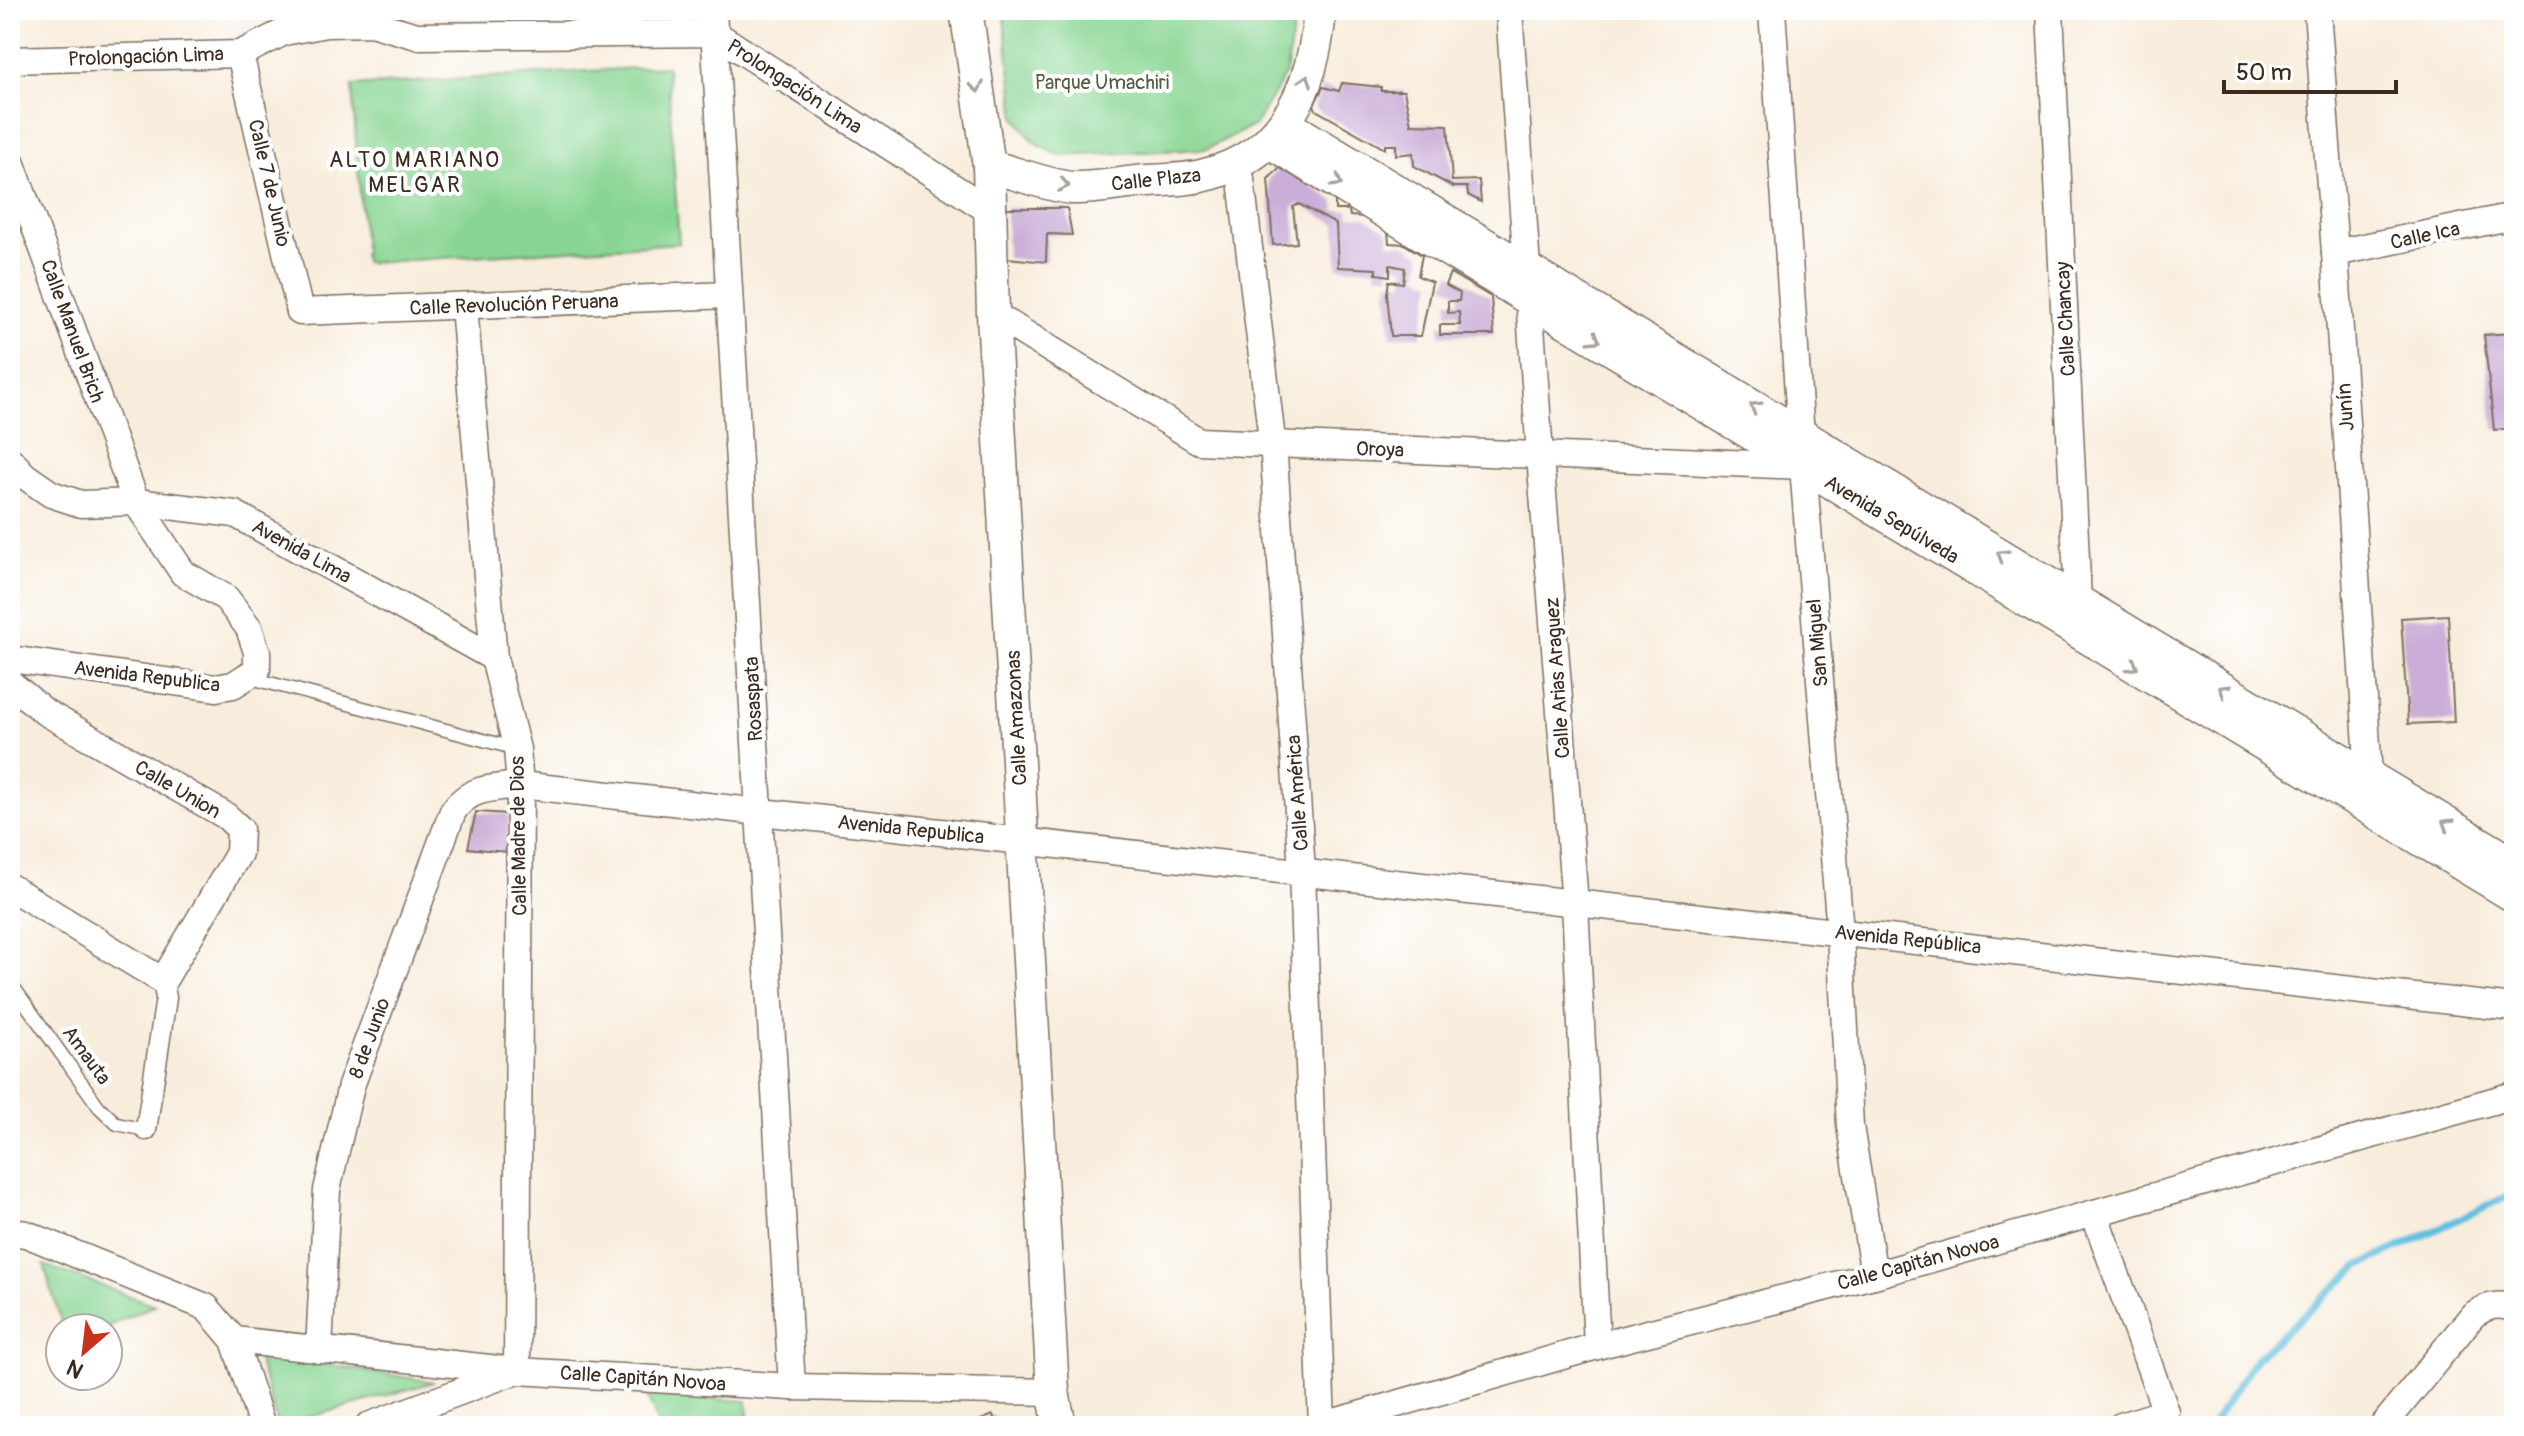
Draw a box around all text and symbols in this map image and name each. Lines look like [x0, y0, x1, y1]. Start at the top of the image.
street label: Prolongación Lima [723, 33, 867, 139]
street label: Prolongación Lima [68, 41, 224, 72]
scale bar [2224, 44, 2396, 94]
text: 50 m [2236, 58, 2292, 87]
park label: Parque Umachiri [1035, 70, 1169, 95]
one-way arrow [1297, 73, 1313, 87]
one-way arrow [968, 80, 985, 94]
street label: Calle 7 de Junio [243, 117, 296, 249]
district label: ALTO MARIANO MELGAR [329, 146, 501, 199]
street label: Calle Plaza [1110, 162, 1202, 197]
one-way arrow [1328, 172, 1343, 188]
one-way arrow [1058, 175, 1071, 192]
street label: Calle Ica [2388, 216, 2462, 255]
street label: Calle Manuel Brich [35, 256, 110, 406]
street label: Calle Chancay [2050, 260, 2081, 377]
street label: Calle Revolución Peruana [409, 288, 619, 321]
one-way arrow [1586, 329, 1601, 345]
street label: Junín [2331, 382, 2360, 432]
one-way arrow [1749, 401, 1764, 417]
street label: Oroya [1356, 436, 1404, 463]
street label: Avenida Sepúlveda [1820, 469, 1964, 569]
street label: Avenida Lima [248, 514, 356, 589]
one-way arrow [1996, 550, 2011, 565]
street label: Calle Arias Araguez [1539, 597, 1576, 759]
street label: San Miguel [1801, 598, 1834, 688]
street label: Calle Amazonas [1000, 650, 1033, 786]
street label: Avenida Republica [72, 655, 221, 698]
street label: Rosaspata [739, 656, 768, 742]
one-way arrow [2124, 656, 2139, 671]
one-way arrow [2218, 684, 2233, 699]
street label: Calle América [1281, 734, 1314, 852]
street label: Calle Union [130, 755, 225, 824]
street label: Calle Madre de Dios [505, 756, 532, 916]
street label: Avenida Republica [836, 809, 985, 850]
one-way arrow [2441, 818, 2456, 833]
street label: Avenida República [1833, 919, 1983, 960]
street label: 8 de Junio [343, 994, 396, 1082]
street label: Amauta [57, 1021, 116, 1090]
street label: Calle Capitán Novoa [1835, 1229, 2002, 1296]
north arrow [44, 1312, 124, 1392]
text: N [62, 1353, 88, 1385]
street label: Calle Capitán Novoa [559, 1360, 727, 1397]

